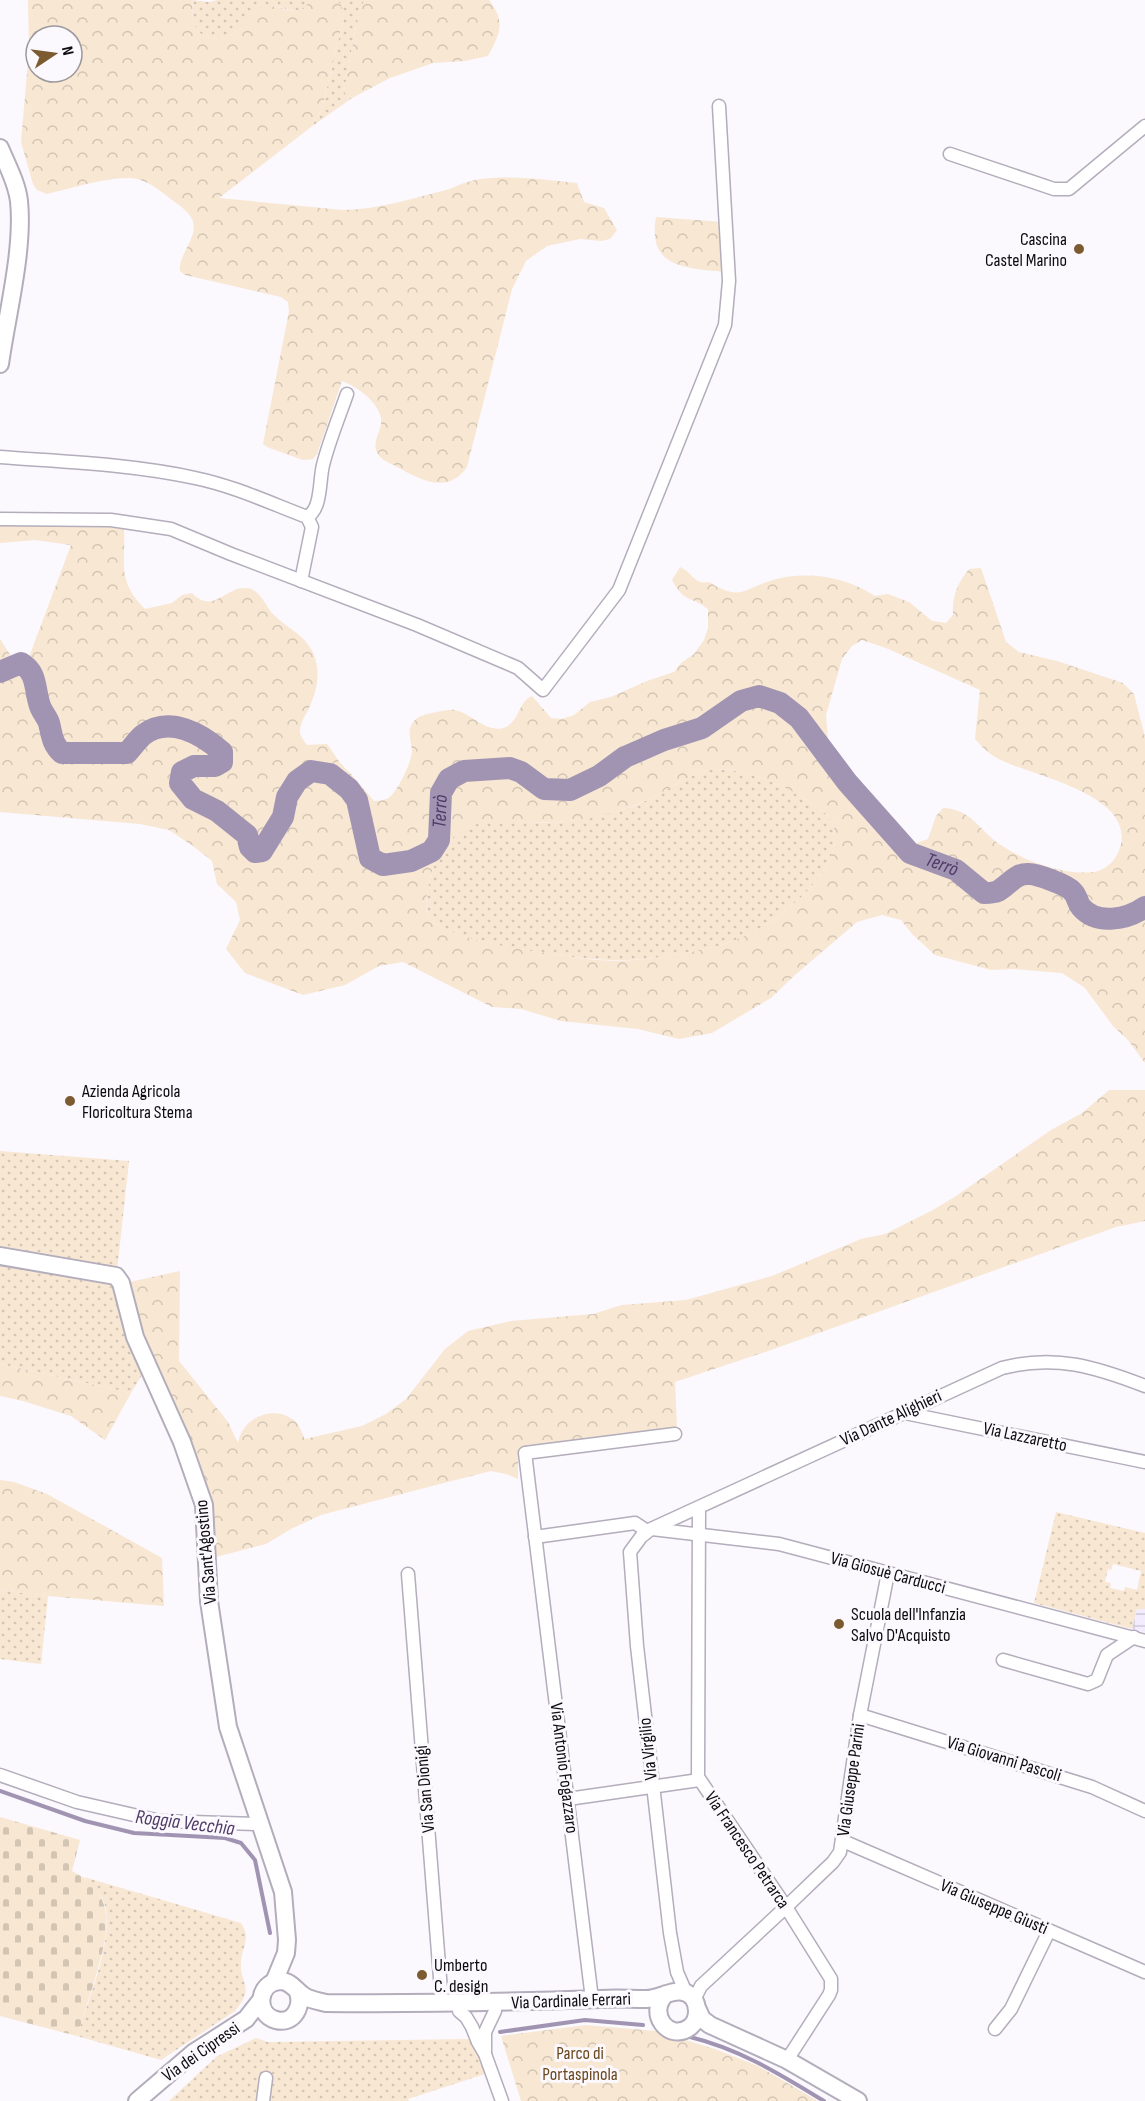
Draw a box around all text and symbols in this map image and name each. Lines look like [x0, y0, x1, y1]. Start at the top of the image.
north arrow [24, 24, 84, 84]
text: N [57, 45, 77, 57]
place label: Cascina Castel Marino [985, 229, 1067, 271]
marker: Cascina Castel Marino [1072, 242, 1086, 256]
water label: Terrò [428, 794, 453, 829]
water label: Terrò [922, 848, 962, 882]
place label: Azienda Agricola Floricoltura Stema [81, 1081, 193, 1123]
marker: Azienda Agricola Floricoltura Stema [63, 1094, 77, 1108]
street label: Via Dante Alighieri [837, 1385, 945, 1451]
street label: Via Lazzaretto [981, 1418, 1069, 1456]
street label: Via Sant'Agostino [191, 1499, 221, 1605]
street label: Via Giosuè Carducci [828, 1548, 948, 1598]
place label: Scuola dell'Infanzia Salvo D'Acquisto [851, 1604, 966, 1646]
marker: Scuola dell'Infanzia Salvo D'Acquisto [832, 1617, 846, 1631]
street label: Via Antonio Fogazzaro [546, 1702, 582, 1834]
street label: Via Virgilio [634, 1717, 662, 1781]
street label: Via Giuseppe Parini [833, 1722, 869, 1838]
street label: Via Giovanni Pascoli [944, 1732, 1064, 1786]
street label: Via San Dionigi [411, 1744, 439, 1834]
street label: Via Francesco Petrarca [700, 1787, 794, 1913]
water label: Roggia Vecchia [134, 1805, 236, 1841]
street label: Via Giuseppe Giusti [937, 1875, 1051, 1939]
place label: Umberto C. design [434, 1955, 488, 1997]
marker: Umberto C. design [415, 1968, 429, 1982]
street label: Via Cardinale Ferrari [511, 1988, 631, 2014]
street label: Via dei Cipressi [158, 2018, 244, 2086]
park label: Parco di Portaspinola [542, 2043, 618, 2085]

